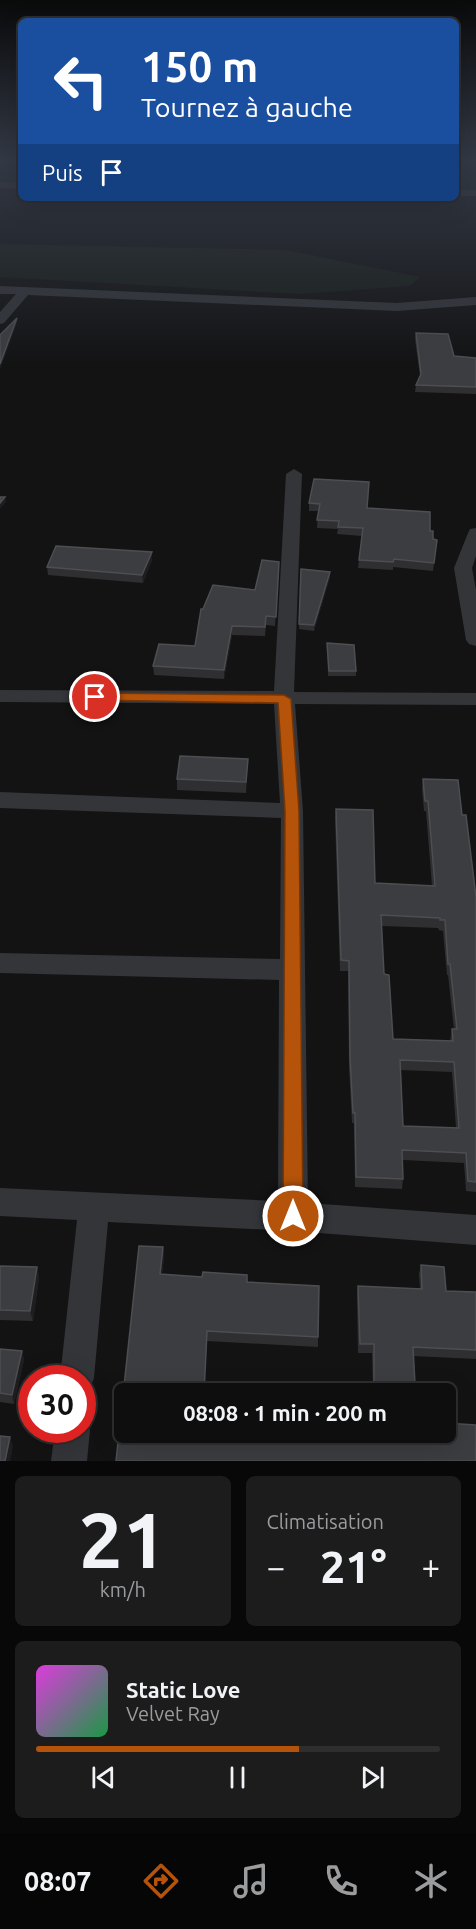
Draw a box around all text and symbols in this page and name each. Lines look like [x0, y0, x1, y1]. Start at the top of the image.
icon: left [42, 42, 120, 120]
text: 150 m [141, 43, 258, 90]
text: Tournez à gauche [141, 92, 353, 122]
icon: arrive [95, 156, 128, 189]
text: Puis [42, 160, 83, 185]
pin [69, 671, 120, 722]
icon: arrive [78, 680, 111, 713]
position arrow [261, 1184, 325, 1248]
speed limit sign: 30 [18, 1365, 96, 1443]
text: 08:08 · 1 min · 200 m [183, 1400, 387, 1425]
text: 21 [79, 1495, 167, 1583]
text: Climatisation [267, 1510, 384, 1533]
text: 21° [320, 1541, 387, 1592]
text: − [267, 1548, 285, 1585]
text: + [421, 1548, 440, 1585]
text: km/h [100, 1578, 146, 1601]
text: Static Love [126, 1677, 241, 1702]
text: Velvet Ray [126, 1702, 220, 1725]
icon: previous [87, 1761, 120, 1794]
icon: pause [221, 1761, 254, 1794]
icon: next [356, 1761, 389, 1794]
icon: directions [140, 1860, 182, 1902]
icon: music [230, 1860, 272, 1902]
icon: phone [320, 1860, 362, 1902]
icon: climate [410, 1860, 452, 1902]
text: 08:07 [24, 1866, 92, 1896]

